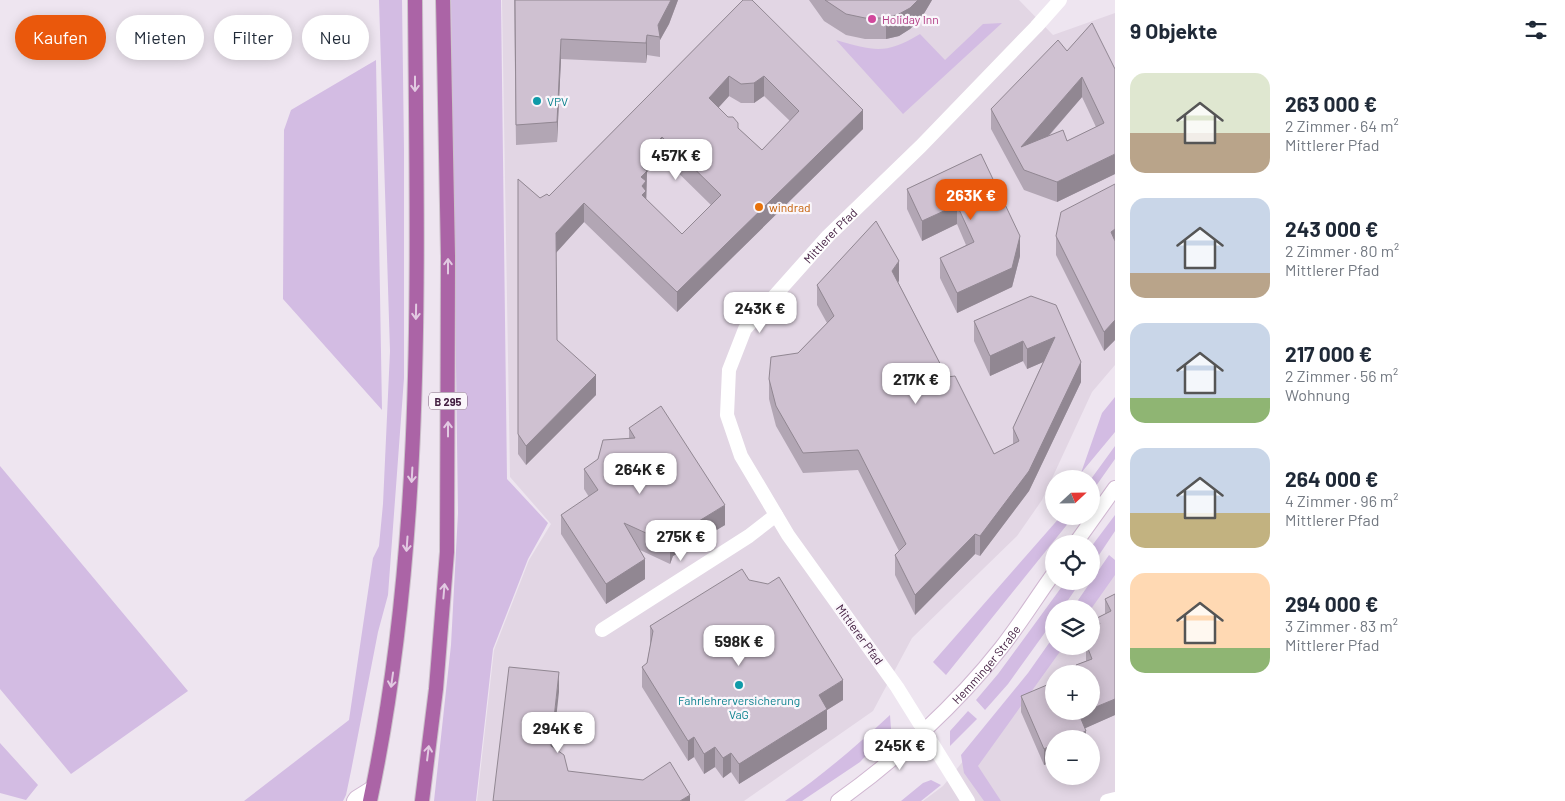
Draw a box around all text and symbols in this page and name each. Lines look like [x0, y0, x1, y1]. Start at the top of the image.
place label: Holiday Inn [882, 12, 939, 26]
marker: Holiday Inn [866, 13, 878, 25]
chip: Kaufen [15, 15, 106, 60]
chip: Mieten [116, 15, 204, 60]
chip: Filter [214, 15, 292, 60]
chip: Neu [302, 15, 369, 60]
icon: filters [1522, 16, 1550, 44]
text: 9 Objekte [1130, 18, 1218, 43]
one-way arrow [410, 75, 420, 91]
text: 263 000 € [1285, 91, 1377, 116]
icon: home [1170, 93, 1230, 153]
place label: VPV [547, 94, 568, 108]
marker: VPV [531, 95, 543, 107]
text: 2 Zimmer · 64 m² [1285, 116, 1399, 135]
text: Mittlerer Pfad [1285, 135, 1379, 154]
pin: 457K € [635, 138, 717, 181]
text: 457K € [651, 145, 701, 164]
pin: 263K € [930, 178, 1012, 221]
text: 263K € [946, 185, 996, 204]
place label: windrad [769, 200, 811, 214]
marker: windrad [753, 201, 765, 213]
street label: Mittlerer Pfad [800, 205, 860, 266]
text: 243 000 € [1285, 216, 1378, 241]
icon: home [1170, 218, 1230, 278]
text: 2 Zimmer · 80 m² [1285, 241, 1399, 260]
one-way arrow [443, 258, 453, 274]
text: Mittlerer Pfad [1285, 260, 1379, 279]
pin: 243K € [719, 292, 801, 334]
text: 243K € [735, 298, 785, 317]
one-way arrow [411, 304, 421, 320]
text: 217 000 € [1285, 341, 1372, 366]
icon: home [1170, 343, 1230, 403]
pin: 217K € [875, 362, 957, 405]
text: 2 Zimmer · 56 m² [1285, 366, 1398, 385]
text: 217K € [893, 369, 939, 388]
text: Wohnung [1285, 385, 1350, 404]
road number: B 295 [429, 392, 467, 410]
one-way arrow [443, 421, 453, 437]
pin: 264K € [599, 452, 681, 495]
text: 264K € [615, 459, 665, 478]
text: 264 000 € [1285, 466, 1378, 491]
one-way arrow [407, 467, 416, 483]
icon: home [1170, 468, 1230, 528]
north arrow [1045, 470, 1100, 525]
map controls [1045, 470, 1100, 785]
text: 4 Zimmer · 96 m² [1285, 491, 1399, 510]
text: Mittlerer Pfad [1285, 510, 1379, 529]
pin: 275K € [640, 520, 722, 562]
text: 275K € [657, 526, 705, 545]
one-way arrow [402, 535, 412, 551]
button: locate [1045, 535, 1100, 590]
one-way arrow [439, 583, 449, 599]
text: 294 000 € [1285, 591, 1378, 616]
icon: home [1170, 593, 1230, 653]
button: layers [1045, 600, 1100, 655]
street label: Mittlerer Pfad [834, 601, 886, 667]
text: 3 Zimmer · 83 m² [1285, 616, 1398, 635]
street label: Hemminger Straße [949, 622, 1023, 706]
pin: 598K € [698, 624, 780, 667]
text: 598K € [714, 631, 764, 650]
text: Mittlerer Pfad [1285, 635, 1379, 654]
button: + [1045, 665, 1100, 720]
one-way arrow [386, 672, 396, 688]
marker: Fahrlehrerversicherung VaG [733, 679, 745, 691]
place label: Fahrlehrerversicherung VaG [678, 693, 800, 721]
pin: 294K € [517, 712, 599, 754]
text: 294K € [533, 718, 583, 737]
pin: 245K € [859, 728, 941, 771]
button: − [1045, 730, 1100, 785]
text: 245K € [875, 735, 925, 754]
one-way arrow [423, 745, 433, 761]

